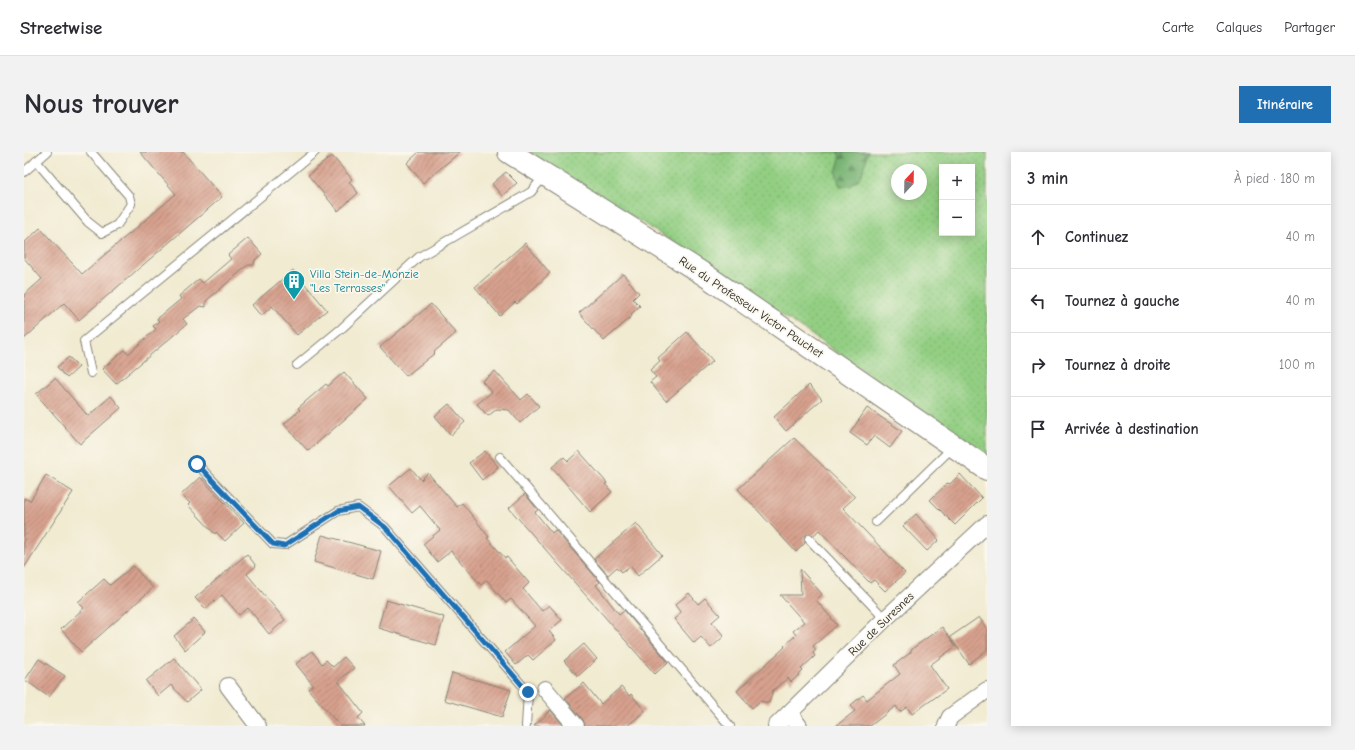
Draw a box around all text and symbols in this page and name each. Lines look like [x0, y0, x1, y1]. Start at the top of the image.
text: Streetwise [20, 17, 102, 39]
text: Carte [1162, 19, 1194, 36]
text: Calques [1216, 19, 1262, 36]
text: Partager [1284, 19, 1335, 36]
button: Itinéraire [1239, 86, 1331, 123]
text: Nous trouver [24, 88, 179, 120]
north arrow [891, 164, 927, 200]
map controls [939, 164, 975, 236]
button: + [939, 164, 975, 200]
text: 3 min [1027, 169, 1068, 188]
text: À pied · 180 m [1234, 171, 1315, 186]
button: − [939, 200, 975, 236]
icon: ahead [1027, 226, 1049, 248]
text: Continuez [1065, 228, 1128, 246]
text: 40 m [1286, 229, 1315, 244]
street label: Rue du Professeur Victor Pauchet [676, 253, 826, 361]
place label: Villa Stein-de-Monzie "Les Terrasses" [310, 267, 419, 295]
building icon: Villa Stein-de-Monzie "Les Terrasses" [281, 268, 307, 301]
icon: left [1027, 290, 1049, 312]
text: Tournez à gauche [1065, 292, 1179, 310]
text: 40 m [1286, 293, 1315, 308]
icon: right [1027, 354, 1049, 376]
text: Tournez à droite [1065, 356, 1170, 374]
text: 100 m [1279, 357, 1315, 372]
icon: arrive [1027, 418, 1049, 440]
text: Arrivée à destination [1065, 420, 1199, 438]
route start [188, 455, 206, 473]
street label: Rue de Suresnes [845, 589, 917, 659]
route end [519, 683, 537, 701]

